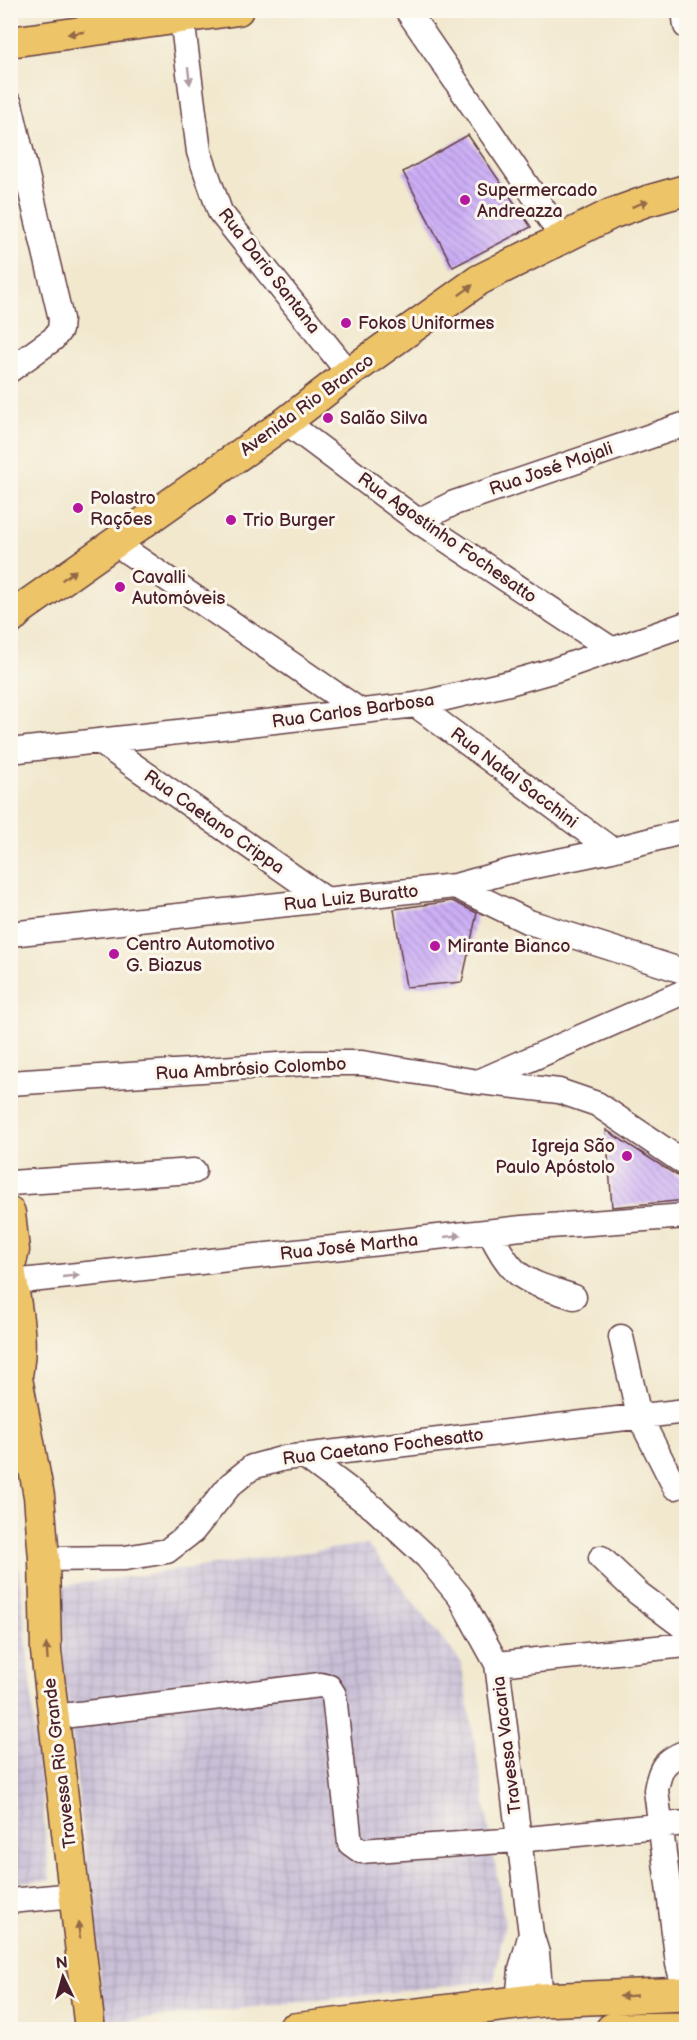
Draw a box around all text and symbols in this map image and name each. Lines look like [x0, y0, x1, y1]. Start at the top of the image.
one-way arrow [67, 28, 86, 37]
one-way arrow [184, 67, 194, 86]
place label: Supermercado Andreazza [477, 180, 598, 222]
marker: Supermercado Andreazza [458, 193, 472, 207]
one-way arrow [631, 198, 649, 208]
street label: Rua Dario Santana [214, 204, 324, 338]
one-way arrow [457, 284, 473, 296]
place label: Fokos Uniformes [358, 313, 495, 334]
marker: Fokos Uniformes [339, 316, 353, 330]
street label: Avenida Rio Branco [236, 349, 378, 461]
place label: Salão Silva [340, 408, 428, 429]
marker: Salão Silva [321, 411, 335, 425]
street label: Rua José Majali [486, 438, 616, 500]
street label: Rua Agostinho Fochesatto [354, 468, 540, 608]
place label: Polastro Rações [90, 488, 156, 530]
marker: Polastro Rações [71, 501, 85, 515]
place label: Trio Burger [243, 510, 335, 531]
marker: Trio Burger [224, 513, 238, 527]
place label: Cavalli Automóveis [132, 567, 225, 609]
one-way arrow [60, 569, 76, 581]
marker: Cavalli Automóveis [113, 580, 127, 594]
street label: Rua Carlos Barbosa [270, 689, 436, 733]
street label: Rua Natal Sacchini [446, 723, 582, 833]
street label: Rua Caetano Crippa [140, 766, 288, 878]
street label: Rua Luiz Buratto [283, 880, 419, 916]
place label: Centro Automotivo G. Biazus [126, 934, 275, 976]
place label: Mirante Bianco [447, 936, 570, 957]
marker: Mirante Bianco [428, 939, 442, 953]
marker: Centro Automotivo G. Biazus [107, 947, 121, 961]
street label: Rua Ambrósio Colombo [155, 1054, 347, 1084]
place label: Igreja São Paulo Apóstolo [495, 1136, 615, 1178]
marker: Igreja São Paulo Apóstolo [620, 1149, 634, 1163]
street label: Rua José Martha [279, 1229, 419, 1265]
one-way arrow [443, 1231, 462, 1241]
one-way arrow [61, 1271, 80, 1280]
street label: Rua Caetano Fochesatto [281, 1424, 485, 1470]
one-way arrow [42, 1643, 52, 1662]
street label: Travessa Vacaria [488, 1675, 526, 1815]
street label: Travessa Rio Grande [39, 1676, 81, 1849]
one-way arrow [74, 1920, 84, 1939]
north arrow [33, 1947, 93, 2007]
text: N [55, 1954, 69, 1974]
one-way arrow [619, 1991, 638, 2000]

